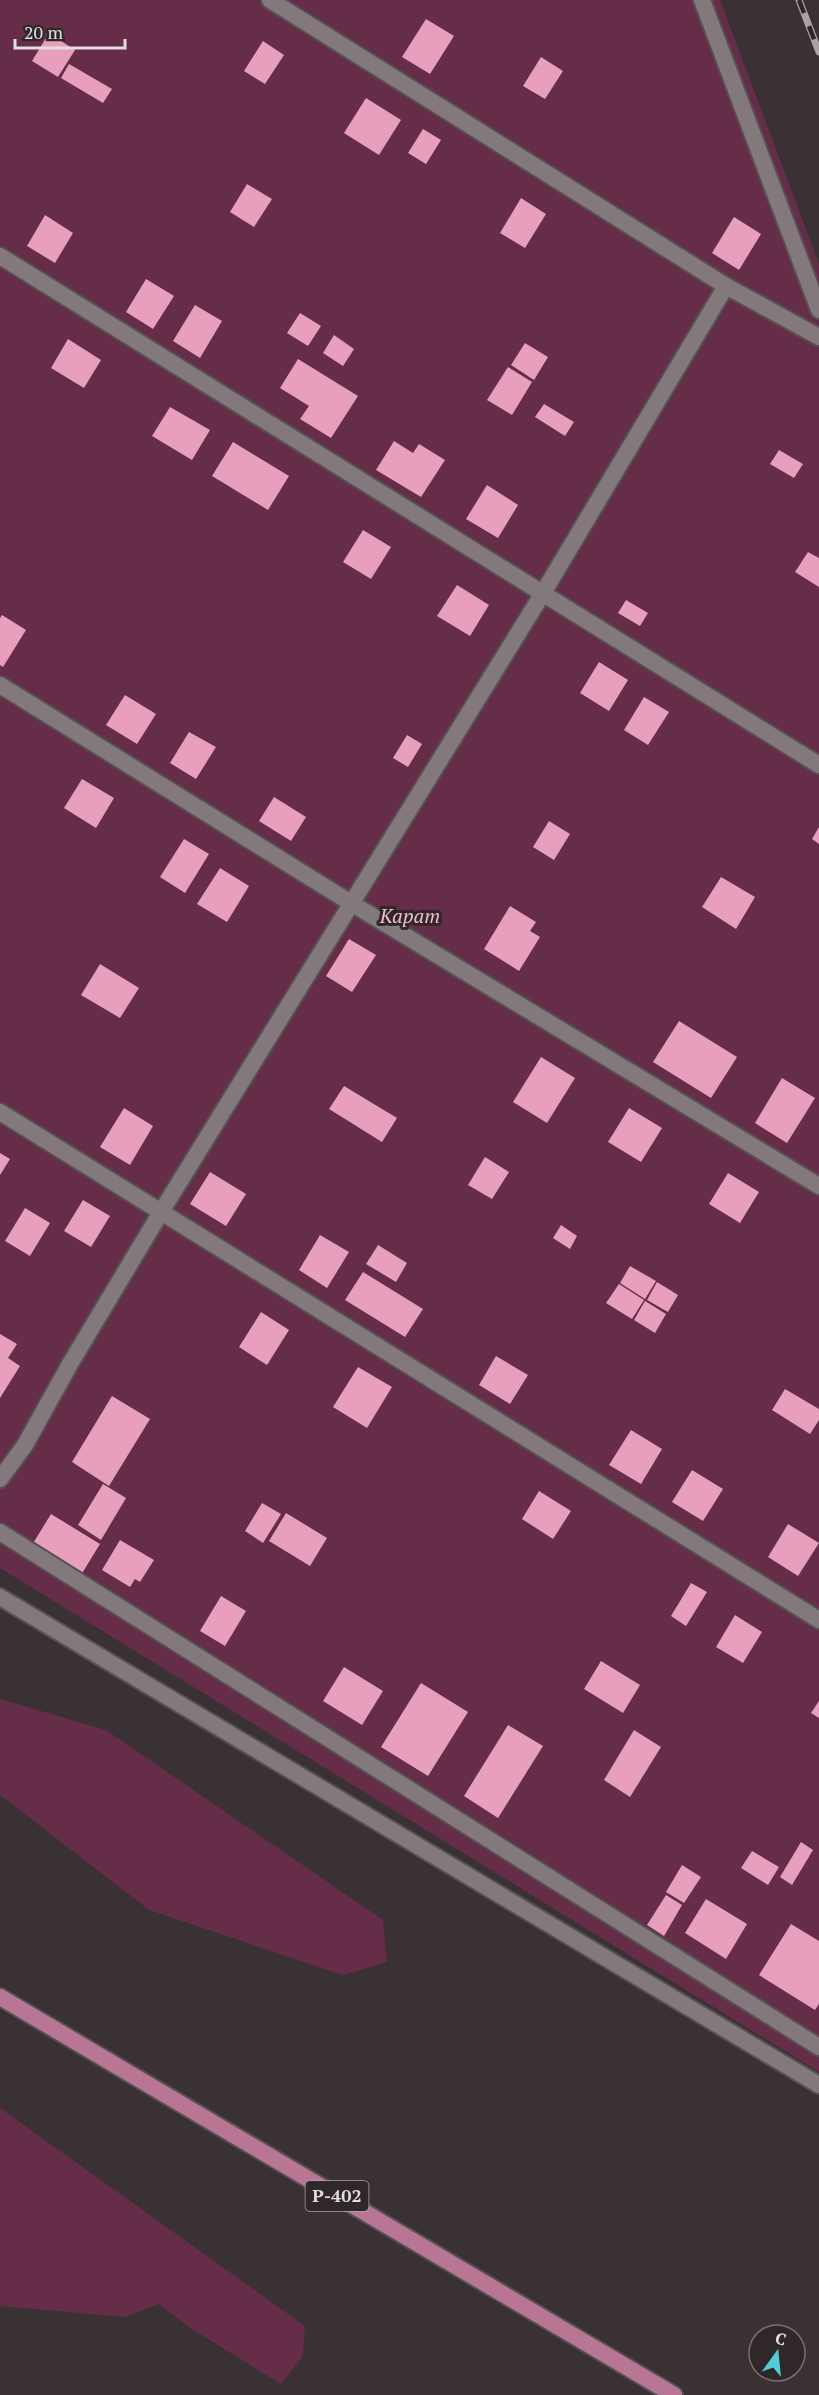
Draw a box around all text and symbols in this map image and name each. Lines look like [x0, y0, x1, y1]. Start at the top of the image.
scale bar [15, 12, 124, 50]
text: 20 m [24, 20, 64, 44]
park label: Карат [379, 902, 440, 929]
road number: Р-402 [306, 2181, 368, 2211]
north arrow [747, 2323, 807, 2383]
text: С [773, 2327, 789, 2350]

